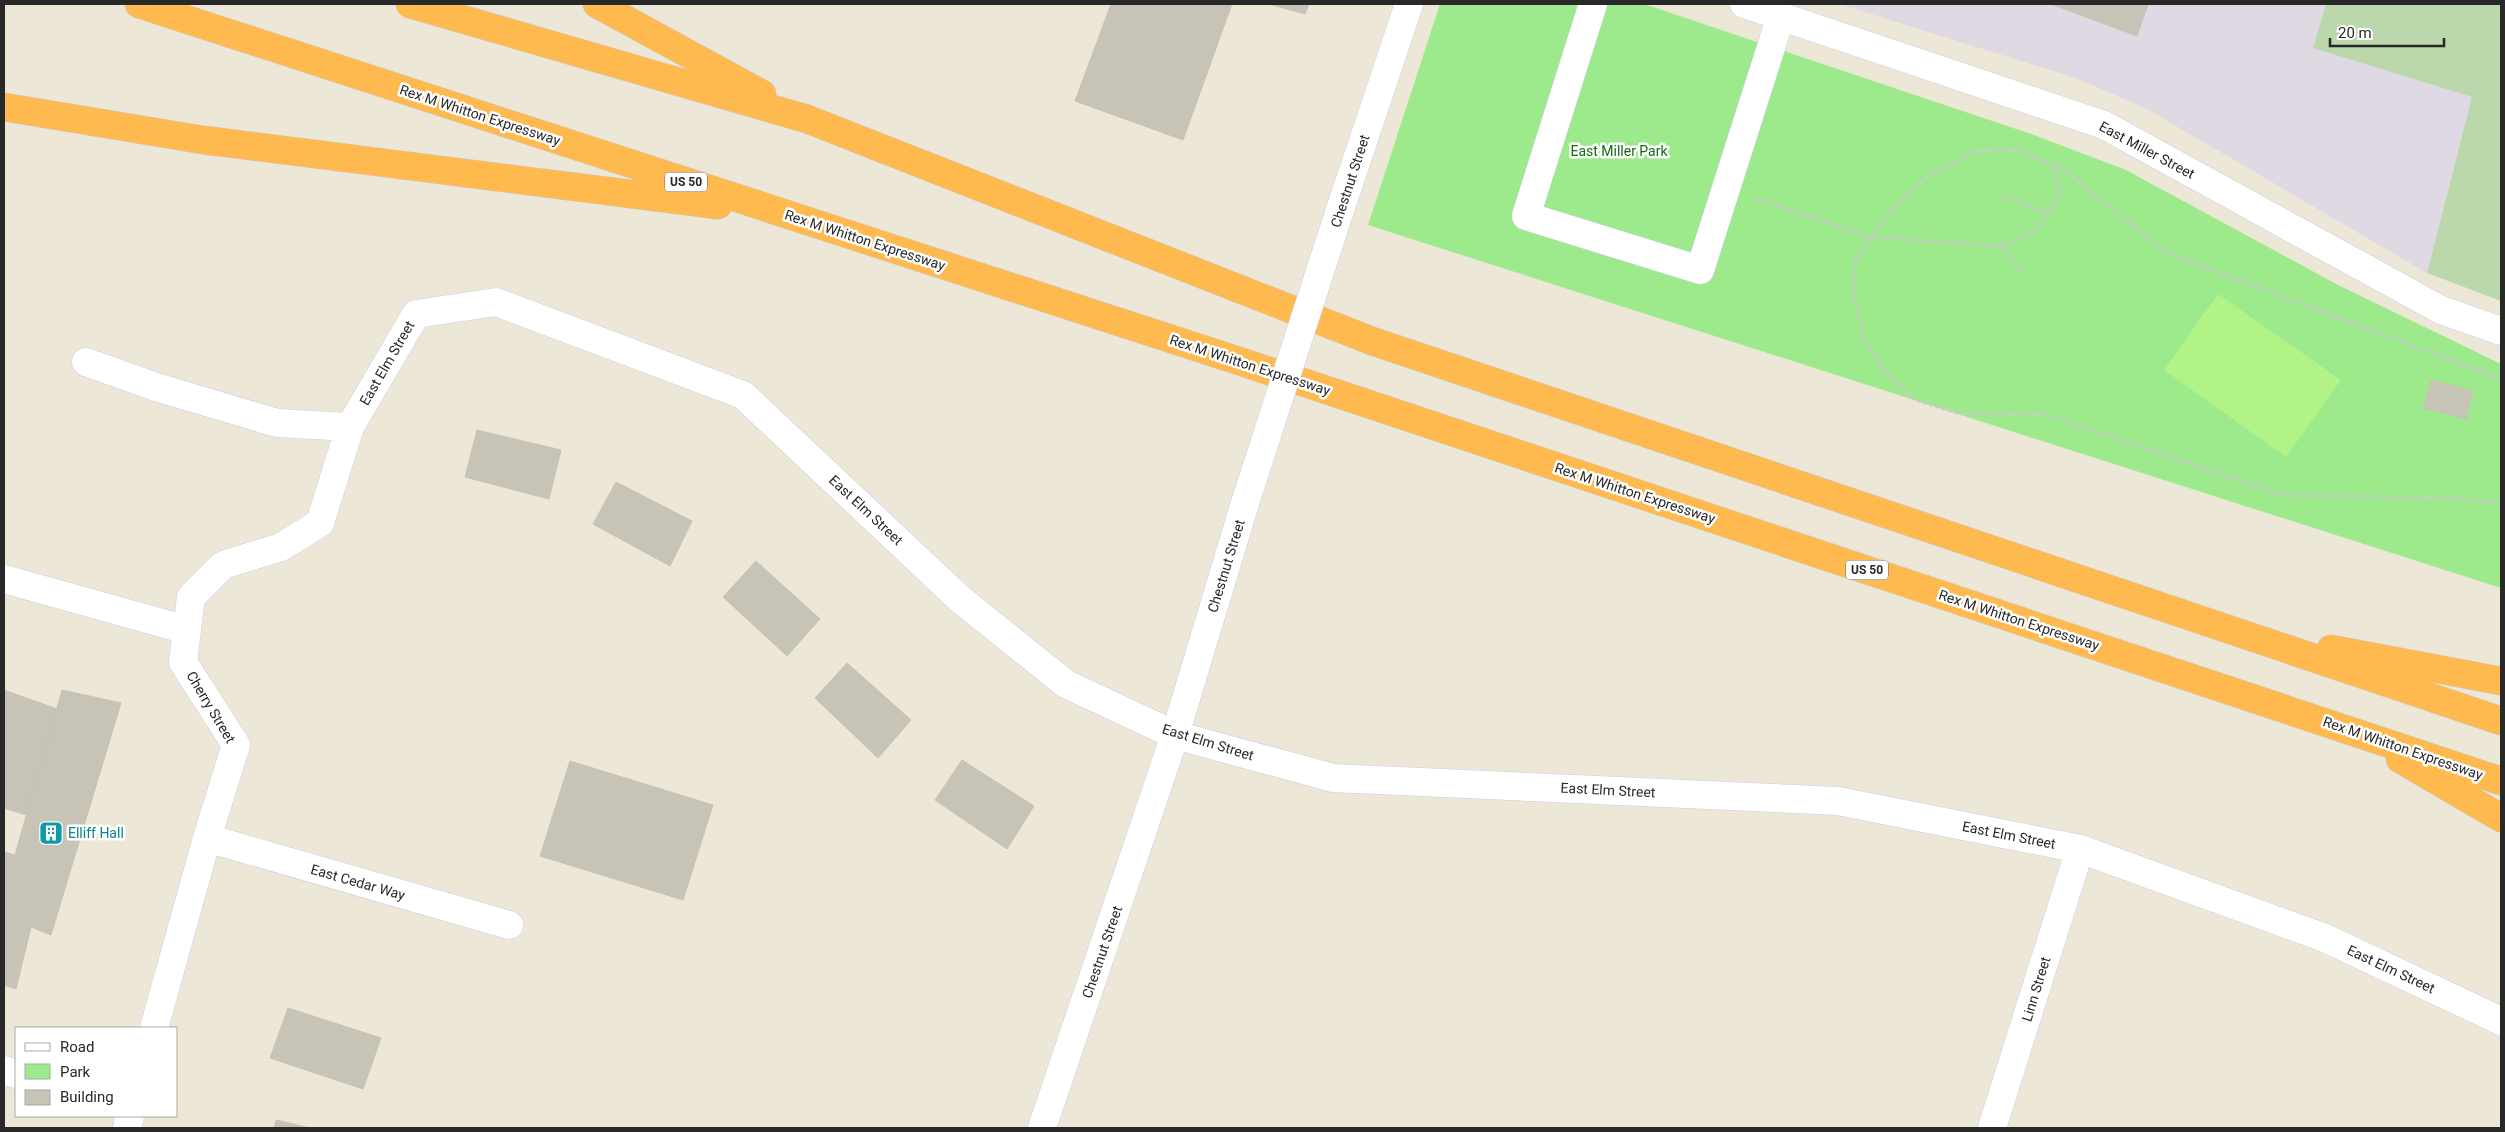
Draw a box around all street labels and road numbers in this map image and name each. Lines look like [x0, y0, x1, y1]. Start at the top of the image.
street label: Rex M Whitton Expressway [398, 81, 563, 149]
street label: East Miller Street [2097, 118, 2198, 182]
street label: Chestnut Street [1327, 132, 1373, 229]
road number: US 50 [665, 172, 707, 192]
street label: Rex M Whitton Expressway [783, 206, 948, 274]
street label: East Elm Street [356, 318, 418, 408]
street label: Rex M Whitton Expressway [1168, 331, 1333, 399]
street label: Rex M Whitton Expressway [1553, 459, 1718, 527]
street label: East Elm Street [826, 472, 906, 548]
street label: Chestnut Street [1204, 517, 1248, 614]
road number: US 50 [1846, 560, 1888, 580]
street label: Rex M Whitton Expressway [1937, 586, 2102, 654]
street label: Cherry Street [183, 668, 239, 746]
street label: Rex M Whitton Expressway [2321, 713, 2485, 783]
street label: East Elm Street [1160, 720, 1256, 764]
street label: East Elm Street [1560, 780, 1656, 800]
street label: East Elm Street [1961, 818, 2058, 852]
street label: East Cedar Way [309, 861, 407, 903]
street label: Chestnut Street [1079, 903, 1125, 1000]
street label: East Elm Street [2345, 942, 2438, 996]
street label: Linn Street [2019, 954, 2054, 1023]

